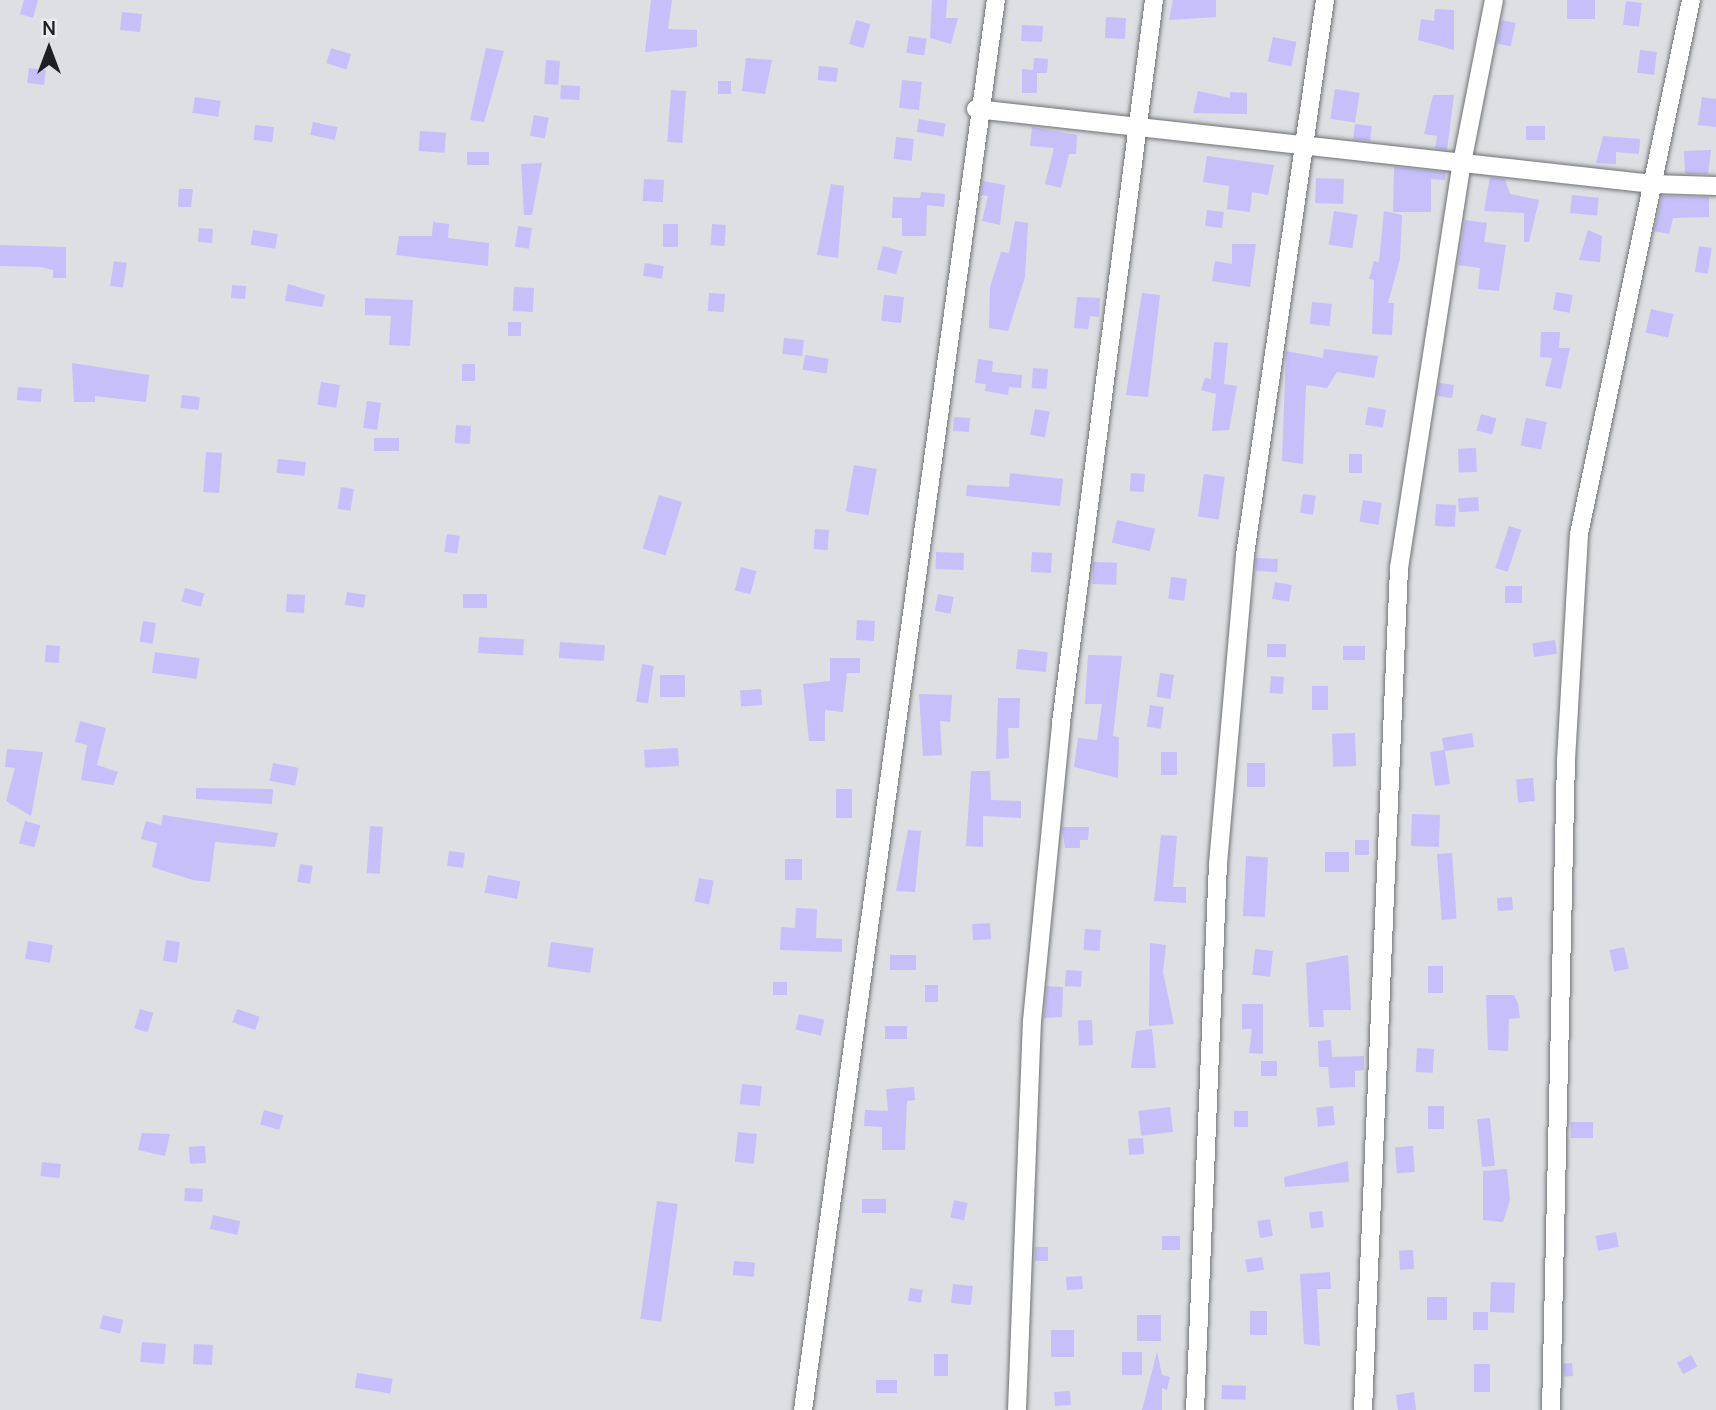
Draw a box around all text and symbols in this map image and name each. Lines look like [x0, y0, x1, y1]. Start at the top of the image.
north arrow [14, 14, 84, 84]
text: N [42, 15, 56, 41]

